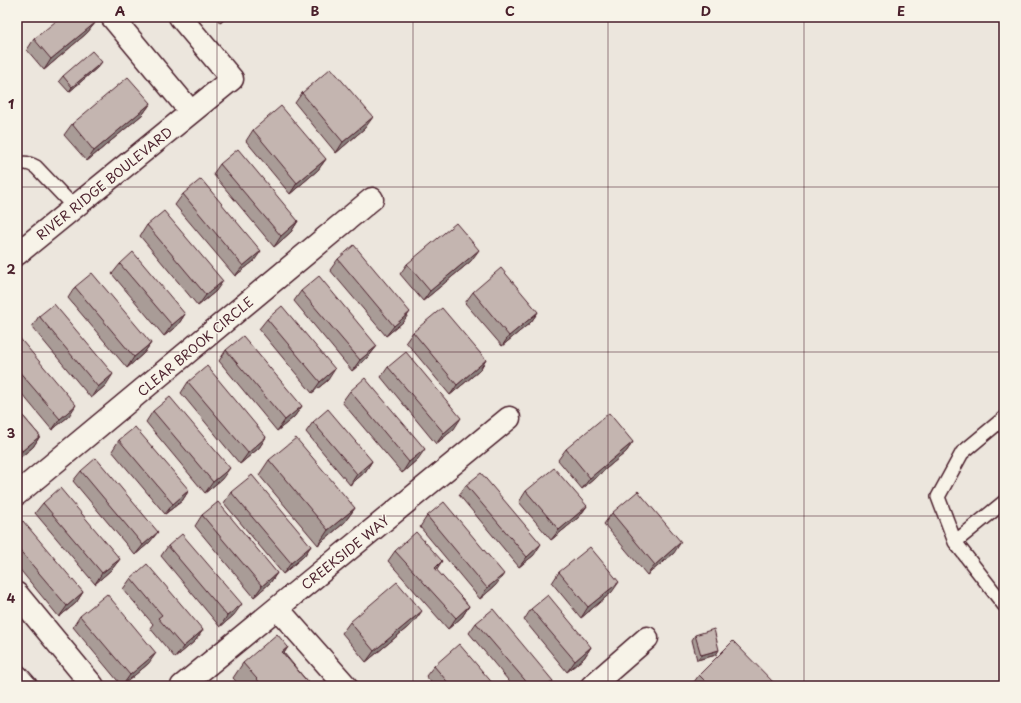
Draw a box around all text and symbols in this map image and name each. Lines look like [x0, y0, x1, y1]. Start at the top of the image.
text: A [115, 1, 125, 20]
text: B [311, 1, 320, 20]
text: C [505, 1, 515, 20]
text: D [701, 1, 711, 20]
text: E [897, 1, 905, 20]
text: 1 [8, 94, 14, 113]
street label: RIVER RIDGE BOULEVARD [32, 122, 176, 244]
text: 2 [6, 259, 16, 278]
street label: CLEAR BROOK CIRCLE [133, 292, 257, 400]
text: 3 [7, 423, 16, 442]
street label: CREEKSIDE WAY [297, 510, 394, 594]
text: 4 [7, 588, 16, 607]

